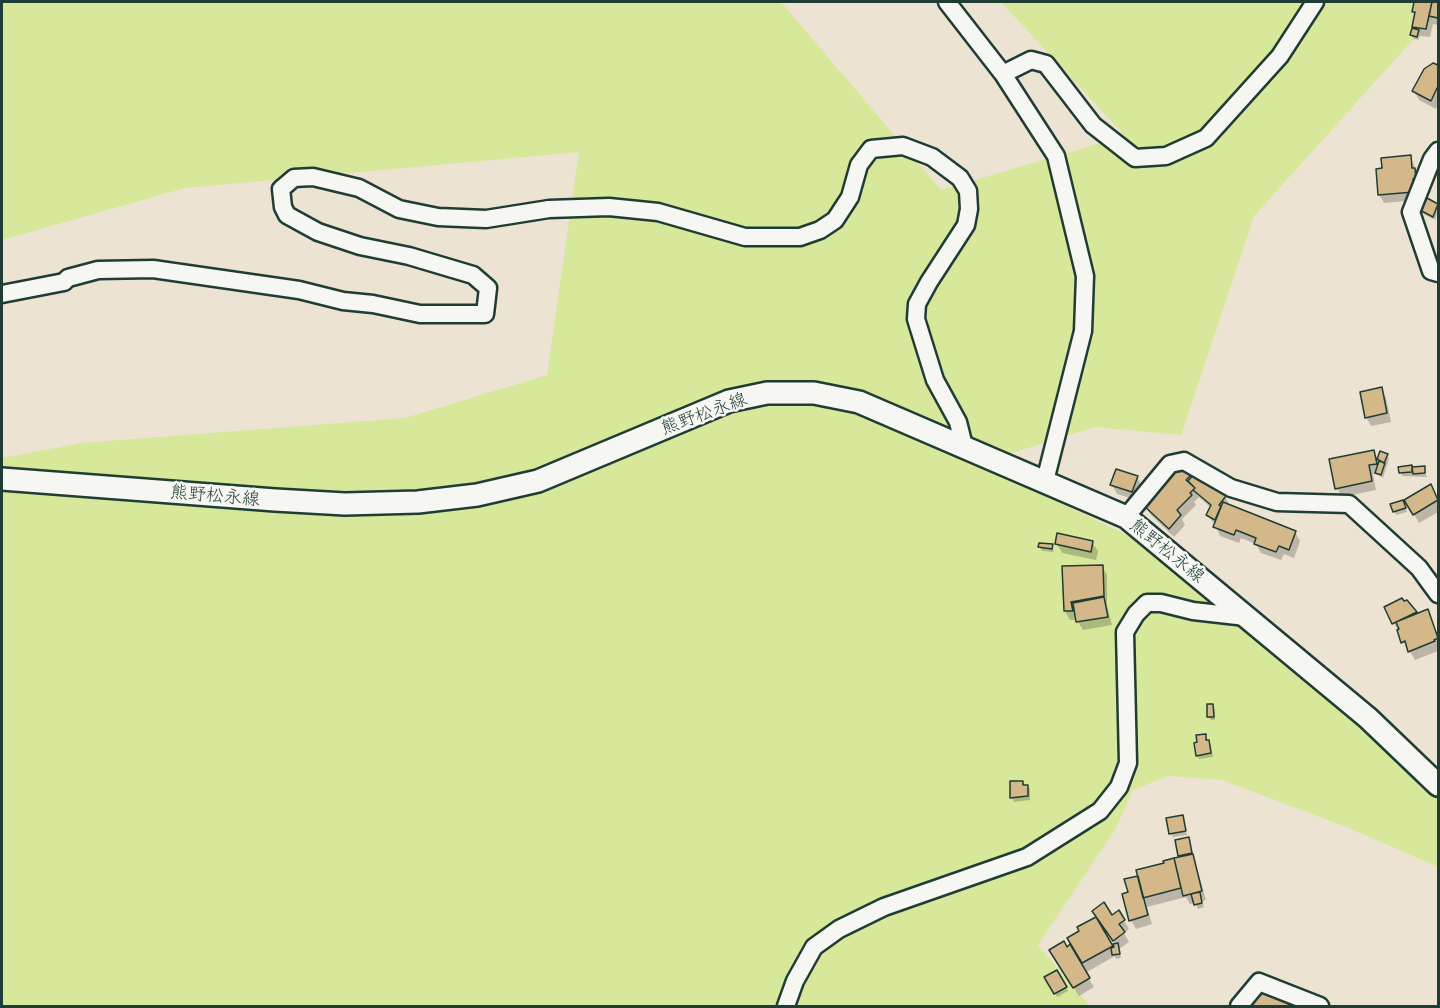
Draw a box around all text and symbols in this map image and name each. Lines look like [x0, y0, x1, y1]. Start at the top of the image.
street label: 熊野松永線 [658, 388, 750, 440]
street label: 熊野松永線 [169, 481, 261, 511]
street label: 熊野松永線 [1125, 514, 1209, 588]

